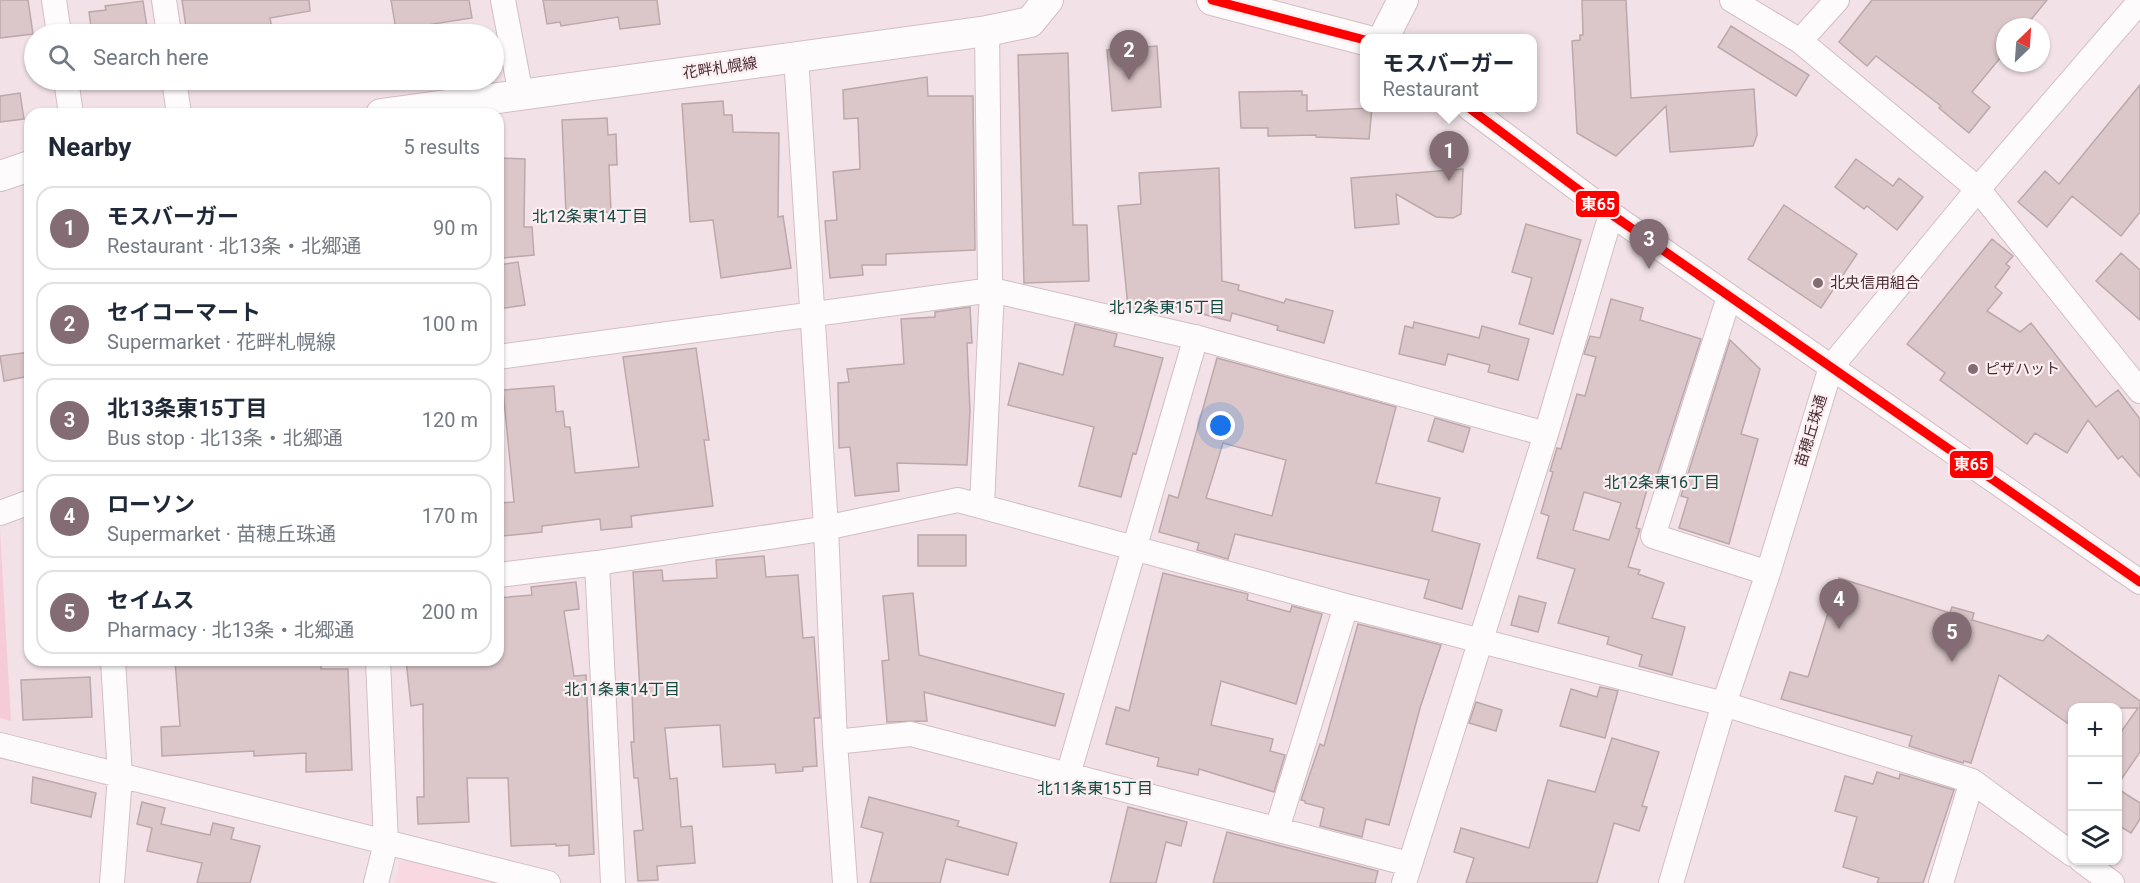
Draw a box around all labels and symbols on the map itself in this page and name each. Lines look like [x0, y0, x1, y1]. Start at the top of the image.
north arrow [1996, 18, 2050, 72]
pin: 2 [1110, 31, 1148, 80]
street label: 花畔札幌線 [682, 54, 758, 82]
pin: 1 [1430, 132, 1468, 181]
line badge: 東65 [1575, 190, 1620, 218]
text: 東65 [1581, 195, 1615, 214]
district label: 北12条東14丁目 [532, 207, 648, 226]
pin: 3 [1630, 220, 1668, 269]
place label: 北央信用組合 [1830, 274, 1920, 292]
marker: 北央信用組合 [1811, 276, 1825, 290]
district label: 北12条東15丁目 [1109, 298, 1225, 317]
place label: ピザハット [1985, 360, 2060, 378]
marker: ピザハット [1966, 362, 1980, 376]
street label: 苗穂丘珠通 [1791, 392, 1831, 470]
your location [1206, 411, 1235, 440]
line badge: 東65 [1949, 450, 1994, 479]
text: 東65 [1954, 455, 1988, 474]
district label: 北12条東16丁目 [1604, 473, 1720, 492]
pin: 4 [1820, 580, 1858, 629]
pin: 5 [1932, 612, 1972, 662]
district label: 北11条東14丁目 [564, 680, 680, 699]
district label: 北11条東15丁目 [1037, 779, 1153, 798]

